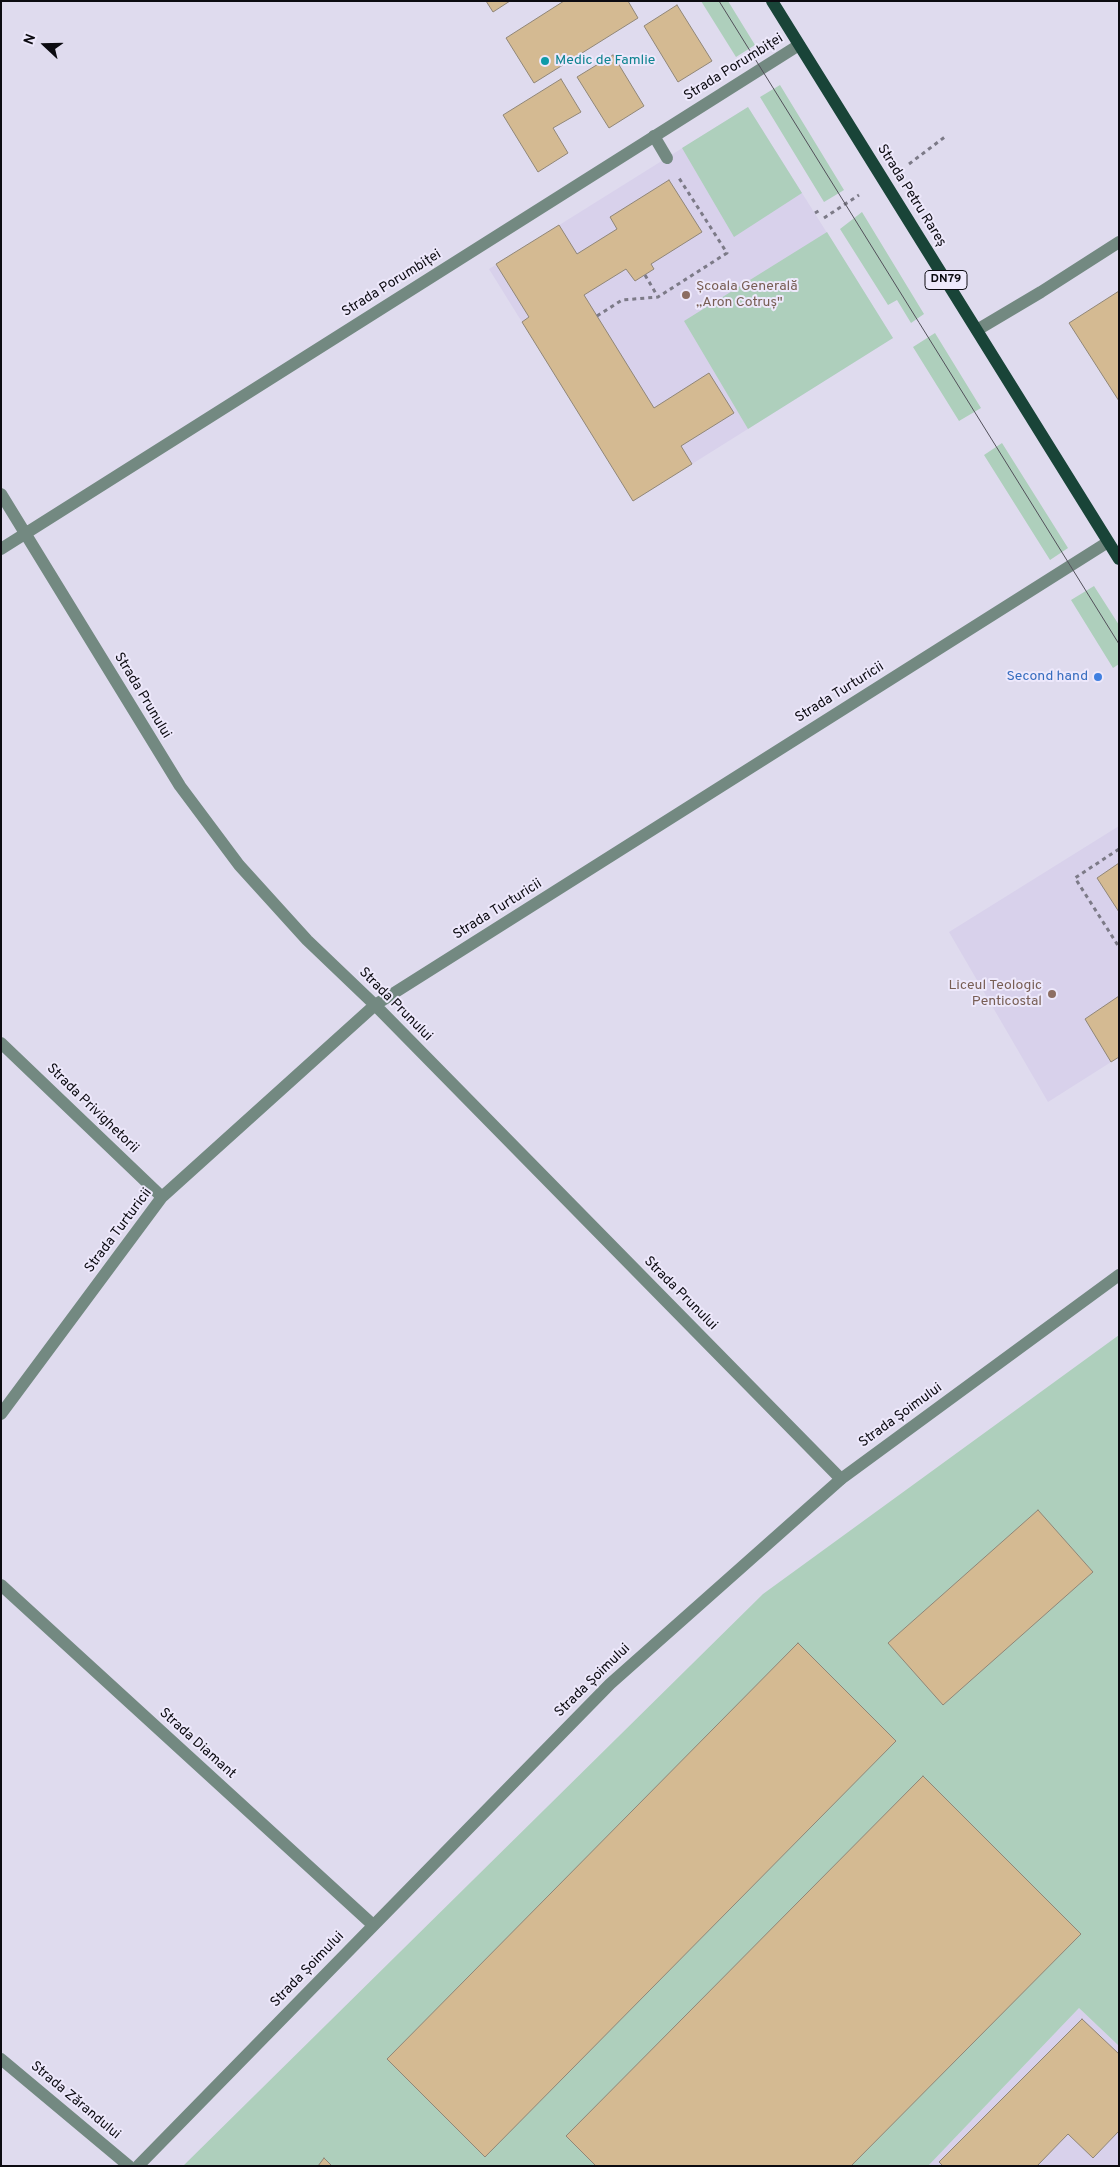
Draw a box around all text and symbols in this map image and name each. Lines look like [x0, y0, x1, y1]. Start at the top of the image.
north arrow [20, 20, 70, 70]
street label: Strada Porumbiței [681, 31, 787, 105]
text: N [21, 32, 40, 47]
place label: Medic de Famlie [555, 53, 655, 69]
marker: Medic de Famlie [539, 55, 551, 67]
street label: Strada Petru Rareș [873, 142, 949, 250]
street label: Strada Porumbiței [339, 247, 445, 321]
road number: DN79 [925, 270, 967, 290]
place label: Școala Generală ,,Aron Cotruș" [696, 279, 798, 312]
marker: Școala Generală ,,Aron Cotruș" [680, 289, 692, 301]
street label: Strada Prunului [110, 650, 174, 742]
street label: Strada Turturicii [793, 659, 887, 727]
place label: Second hand [1007, 669, 1088, 685]
marker: Second hand [1092, 671, 1104, 683]
street label: Strada Turturicii [451, 876, 545, 944]
street label: Strada Prunului [355, 965, 435, 1045]
place label: Liceul Teologic Penticostal [948, 978, 1042, 1010]
marker: Liceul Teologic Penticostal [1046, 988, 1058, 1000]
street label: Strada Privighetorii [42, 1061, 142, 1157]
street label: Strada Turturicii [82, 1185, 156, 1277]
street label: Strada Prunului [640, 1254, 720, 1334]
street label: Strada Șoimului [856, 1380, 946, 1452]
street label: Strada Șoimului [552, 1641, 634, 1721]
street label: Strada Diamant [155, 1705, 239, 1783]
street label: Strada Șoimului [268, 1929, 348, 2011]
street label: Strada Zărandului [27, 2058, 123, 2144]

